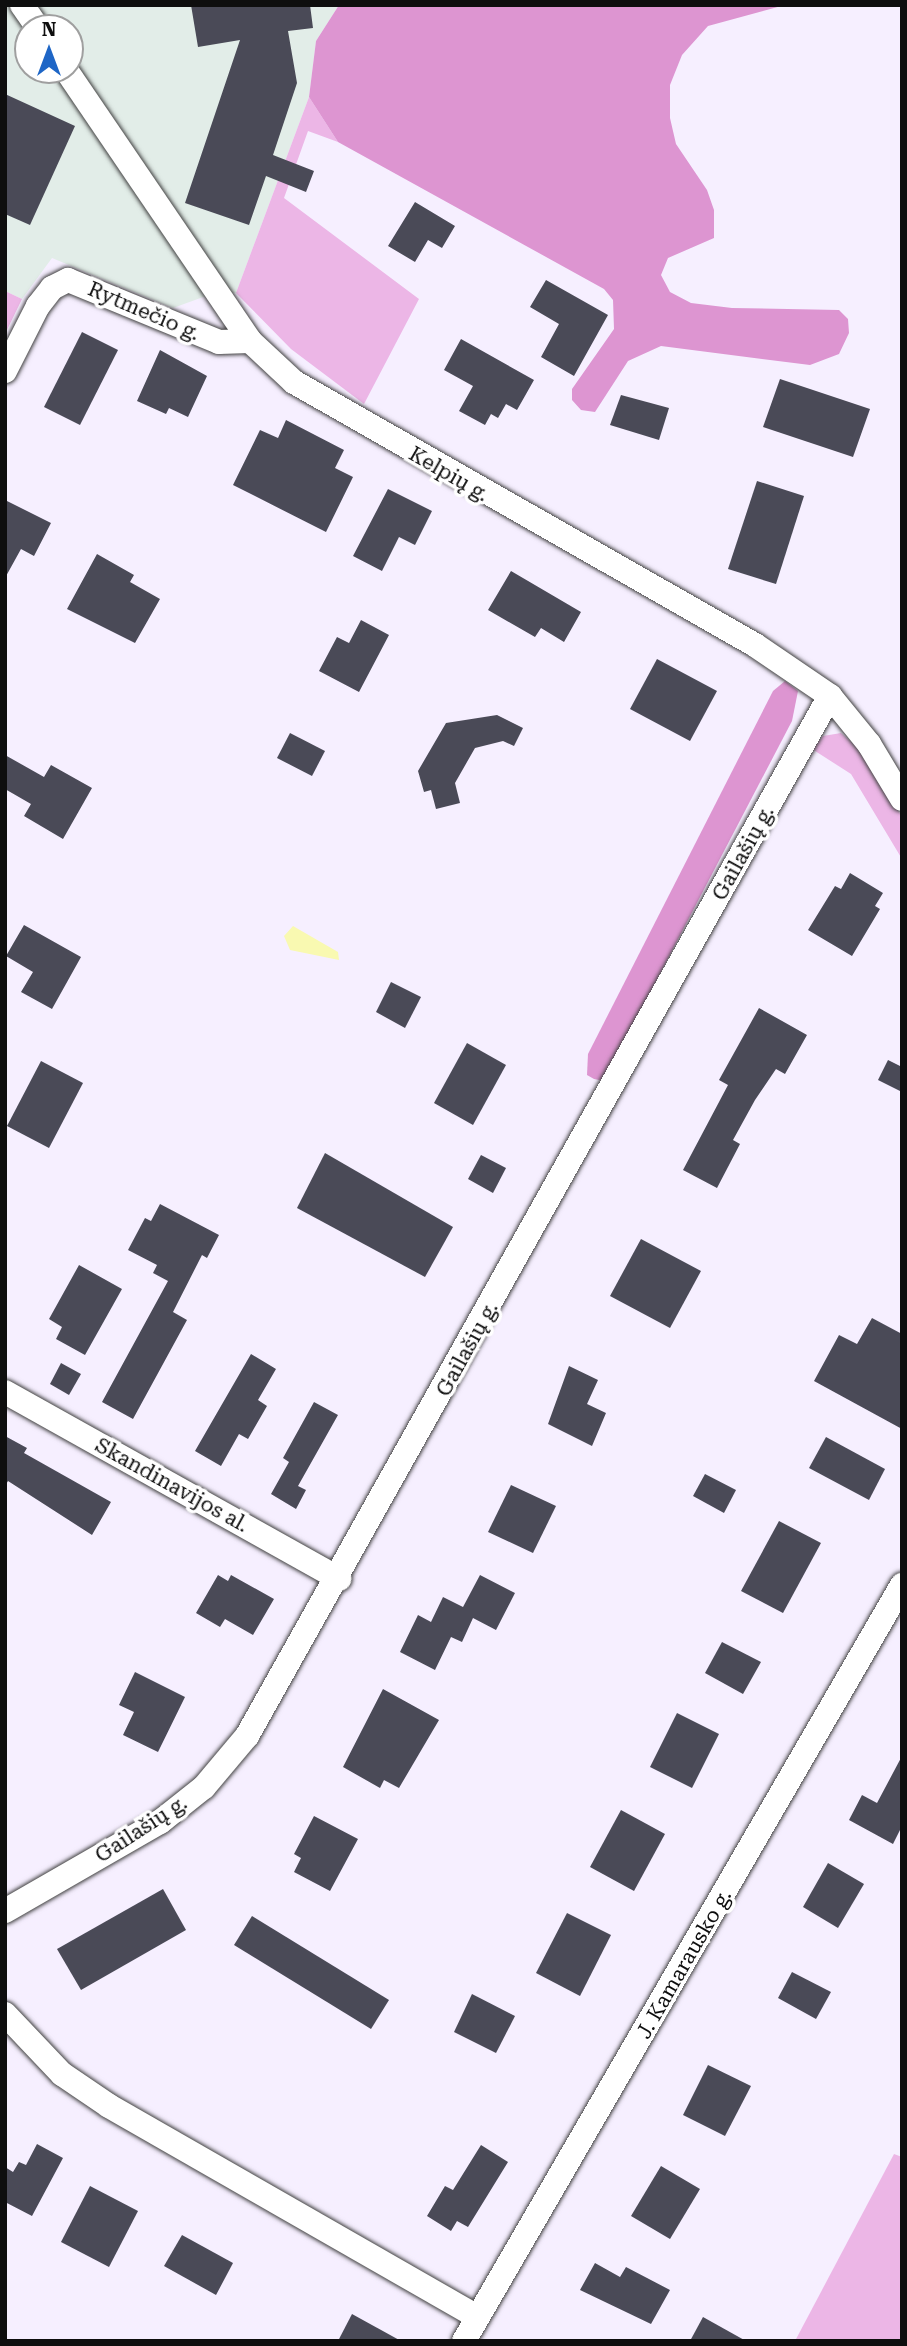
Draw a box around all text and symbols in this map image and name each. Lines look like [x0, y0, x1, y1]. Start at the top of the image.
north arrow [14, 14, 84, 84]
text: N [42, 18, 56, 41]
street label: Rytmečio g. [84, 276, 204, 346]
street label: Kelpių g. [404, 441, 494, 507]
street label: Gailašių g. [707, 801, 779, 905]
street label: Gailašių g. [431, 1297, 503, 1401]
street label: Skandinavijos al. [91, 1432, 253, 1538]
street label: Gailašių g. [90, 1790, 192, 1868]
street label: J. Kamarausko g. [631, 1885, 737, 2043]

